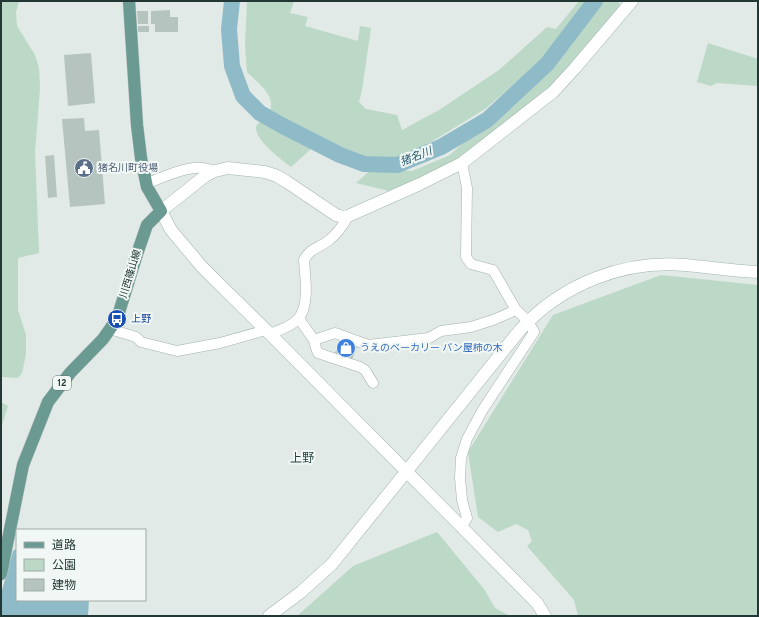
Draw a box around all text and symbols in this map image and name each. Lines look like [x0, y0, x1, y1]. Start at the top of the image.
water label: 猪名川 [398, 144, 435, 169]
public building icon: 猪名川町役場 [73, 157, 95, 179]
place label: 猪名川町役場 [98, 162, 158, 175]
street label: 川西篠山線 [117, 248, 145, 300]
bus stop icon: 上野 [106, 308, 128, 330]
place label: 上野 [131, 313, 151, 326]
shop icon: うえのベーカリー パン屋柿の木 [335, 337, 357, 359]
place label: うえのベーカリー パン屋柿の木 [360, 342, 503, 355]
road number: 12 [53, 376, 71, 390]
district label: 上野 [290, 451, 314, 467]
legend [16, 529, 146, 601]
text: 道路 [52, 538, 76, 554]
text: 公園 [52, 558, 76, 574]
text: 建物 [52, 578, 76, 594]

